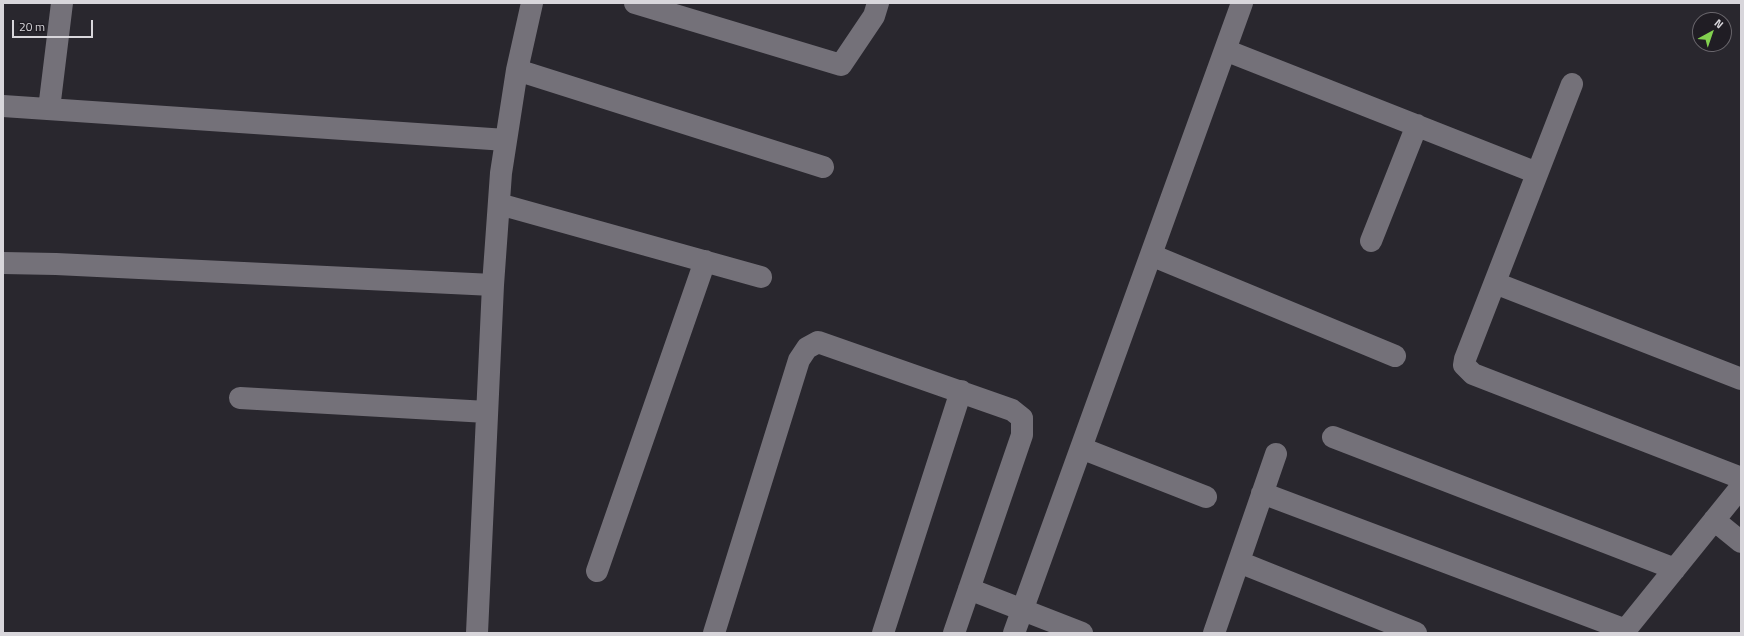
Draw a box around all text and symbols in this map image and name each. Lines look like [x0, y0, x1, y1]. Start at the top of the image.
scale bar [14, 12, 95, 38]
north arrow [1692, 12, 1732, 52]
text: N [1711, 15, 1727, 32]
text: 20 m [19, 17, 45, 36]

